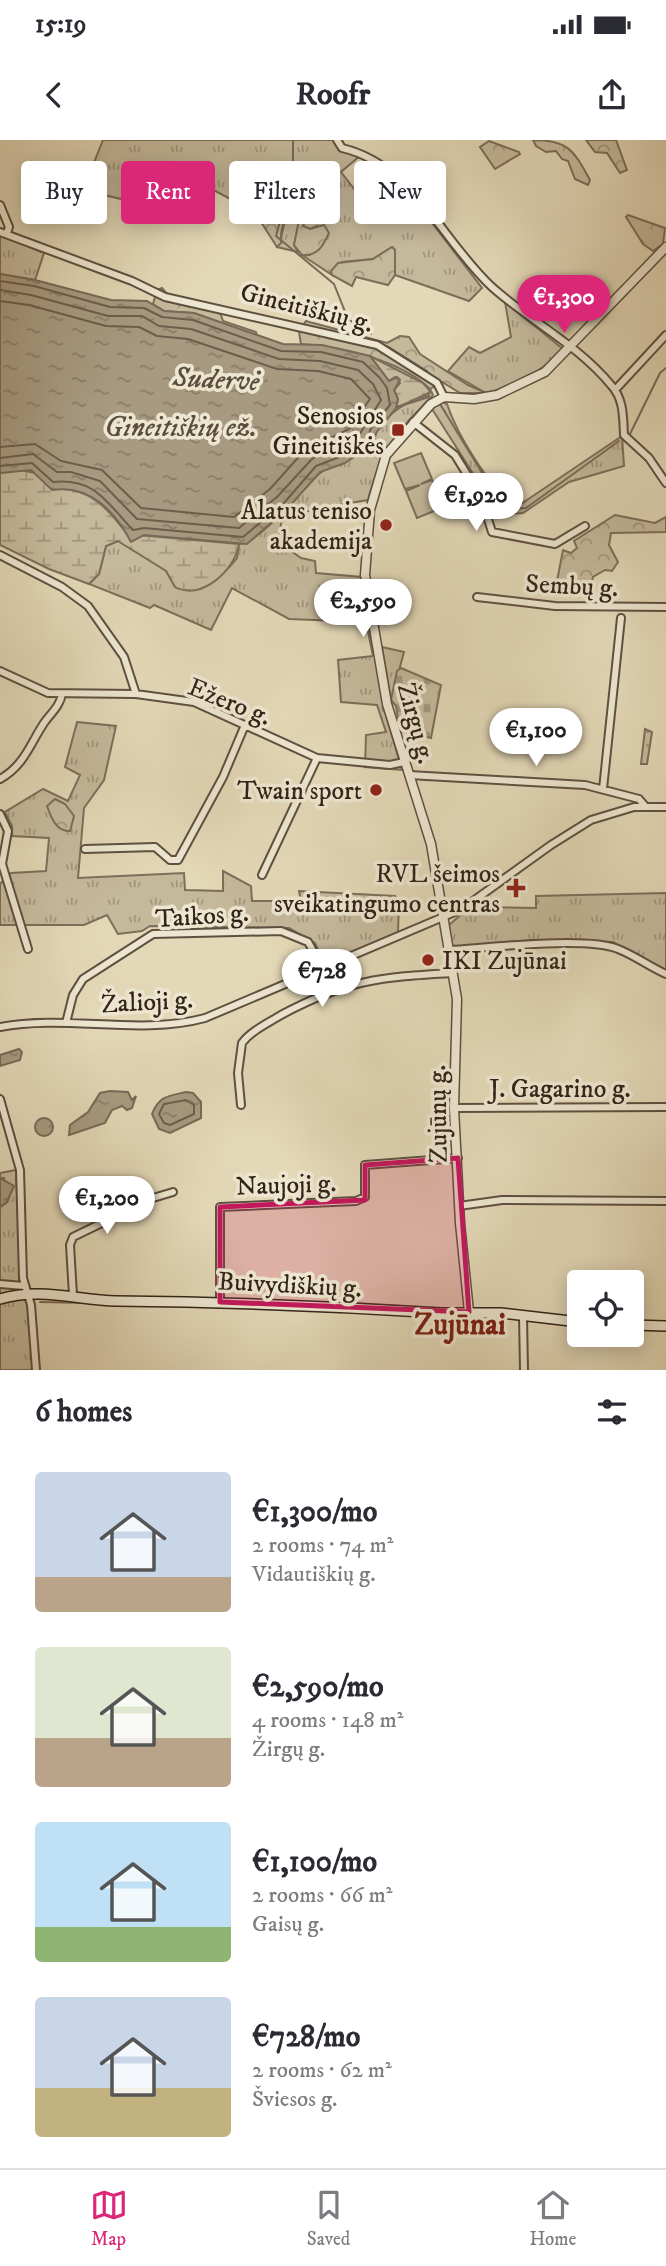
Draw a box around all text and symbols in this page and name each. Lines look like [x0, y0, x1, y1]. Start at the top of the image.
text: 15:19 [35, 8, 87, 41]
text: Roofr [296, 75, 370, 115]
icon: back [35, 76, 73, 114]
icon: share [593, 76, 631, 114]
chip: Buy [21, 161, 107, 224]
chip: Rent [121, 161, 215, 224]
chip: Filters [229, 161, 340, 224]
chip: New [354, 161, 446, 224]
street label: Gineitiškių g. [237, 276, 377, 341]
pin: €1,300 [507, 276, 621, 335]
text: €1,300 [533, 283, 595, 312]
water label: Sudervė [171, 360, 262, 399]
place label: Senosios Gineitiškės [272, 400, 384, 463]
water label: Gineitiškių ež. [105, 410, 257, 445]
marker: Senosios Gineitiškės [390, 422, 406, 438]
pin: €1,920 [419, 474, 533, 533]
text: €1,920 [444, 481, 508, 510]
place label: Alatus teniso akademija [241, 495, 372, 558]
marker: Alatus teniso akademija [378, 517, 394, 533]
street label: Sembų g. [525, 568, 619, 605]
pin: €2,590 [306, 580, 420, 639]
text: €2,590 [330, 587, 396, 616]
street label: Ežero g. [183, 671, 276, 734]
street label: Žirgų g. [389, 679, 443, 768]
pin: €1,100 [479, 708, 593, 768]
text: €1,100 [505, 716, 567, 745]
place label: Twain sport [237, 775, 362, 808]
marker: Twain sport [368, 782, 384, 798]
place label: RVL šeimos sveikatingumo centras [274, 858, 500, 921]
marker: RVL šeimos sveikatingumo centras [506, 878, 526, 898]
street label: Taikos g. [154, 897, 250, 936]
place label: IKI Zujūnai [442, 945, 567, 978]
pin: €728 [281, 950, 363, 1009]
marker: IKI Zujūnai [420, 952, 436, 968]
text: €728 [298, 957, 346, 986]
street label: Žalioji g. [100, 983, 194, 1021]
street label: Zujūnų g. [421, 1064, 456, 1163]
street label: J. Gagarino g. [487, 1073, 631, 1106]
street label: Naujoji g. [235, 1167, 337, 1204]
pin: €1,200 [50, 1176, 164, 1236]
text: €1,200 [75, 1184, 139, 1213]
street label: Buivydiškių g. [217, 1265, 363, 1306]
map controls [567, 1270, 644, 1347]
button: locate [567, 1270, 644, 1347]
district label: Zujūnai [414, 1307, 506, 1344]
icon: filters [593, 1393, 631, 1431]
text: 6 homes [35, 1394, 132, 1431]
text: €1,300/mo [252, 1494, 377, 1531]
icon: home [91, 1500, 175, 1584]
text: 2 rooms · 74 m² [252, 1531, 393, 1560]
text: Vidautiškių g. [252, 1560, 376, 1589]
text: €2,590/mo [252, 1669, 384, 1706]
icon: home [91, 1675, 175, 1759]
text: 4 rooms · 148 m² [252, 1706, 404, 1735]
text: Žirgų g. [252, 1735, 325, 1764]
text: €1,100/mo [252, 1844, 377, 1881]
icon: home [91, 1850, 175, 1934]
text: 2 rooms · 66 m² [252, 1881, 392, 1910]
text: Gaisų g. [252, 1910, 324, 1939]
text: €728/mo [252, 2019, 360, 2056]
icon: home [91, 2025, 175, 2109]
text: 2 rooms · 62 m² [252, 2056, 392, 2085]
text: Šviesos g. [252, 2085, 338, 2114]
tab: Map [90, 2186, 128, 2251]
tab: Saved [307, 2186, 350, 2251]
tab: Home [529, 2186, 576, 2251]

